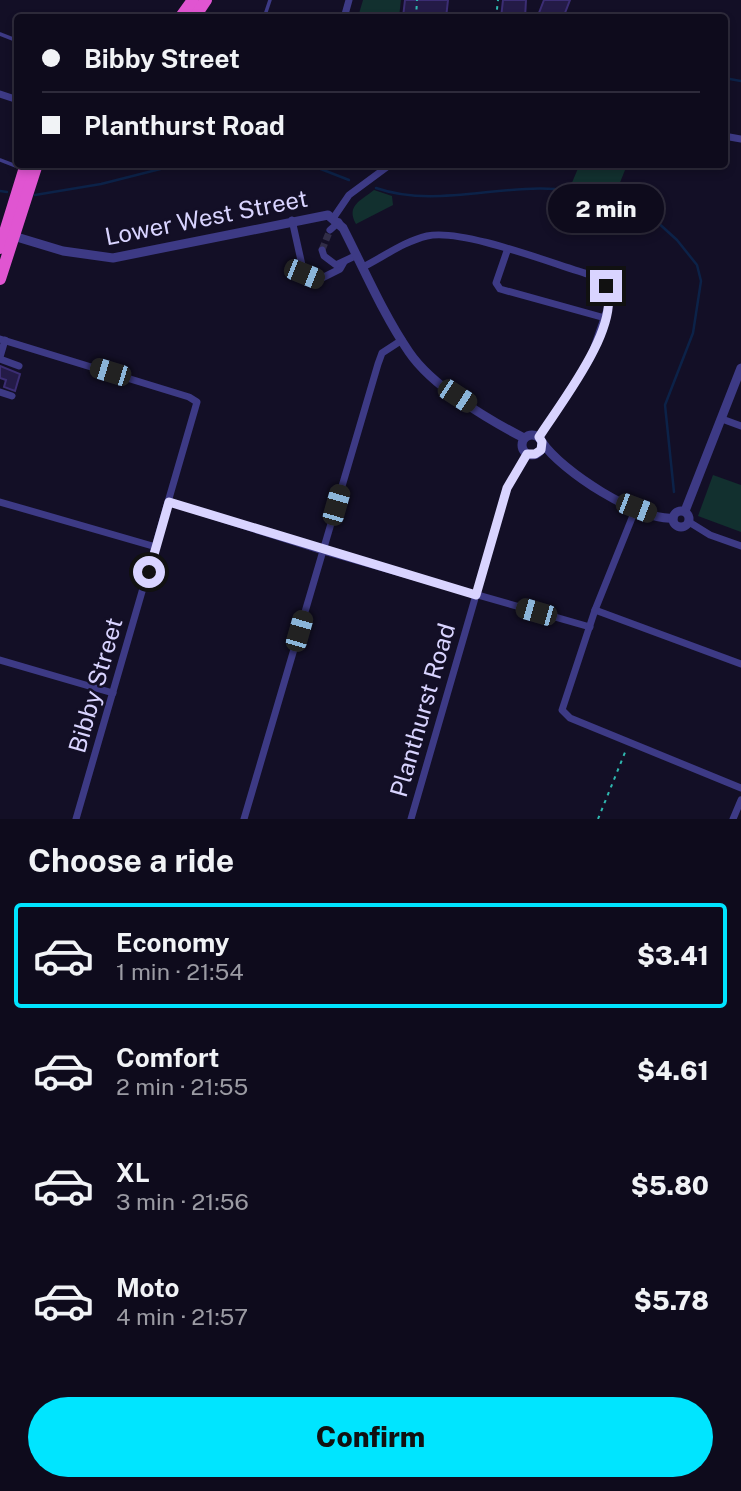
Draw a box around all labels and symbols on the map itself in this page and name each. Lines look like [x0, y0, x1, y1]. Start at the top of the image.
street label: Lower West Street [102, 184, 310, 250]
callout: 2 min [548, 184, 664, 233]
car [281, 256, 328, 292]
route end [590, 270, 622, 302]
car [87, 356, 134, 388]
car [434, 376, 481, 416]
car [321, 482, 352, 528]
car [613, 491, 660, 525]
route start [133, 556, 165, 588]
car [513, 596, 560, 628]
car [284, 608, 315, 654]
street label: Bibby Street [62, 614, 128, 756]
street label: Planthurst Road [384, 620, 460, 800]

